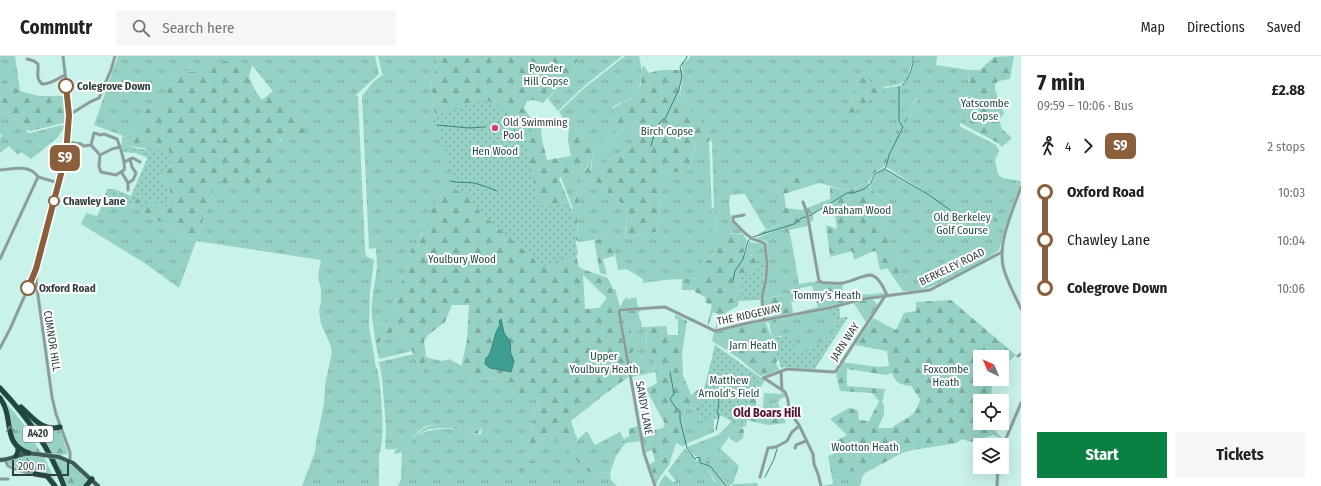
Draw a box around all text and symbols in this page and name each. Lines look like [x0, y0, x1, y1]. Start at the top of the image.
search box [116, 10, 396, 46]
text: Commutr [20, 16, 92, 39]
icon: search [130, 17, 152, 39]
text: Search here [162, 19, 235, 37]
text: Map [1141, 19, 1165, 36]
text: Directions [1187, 19, 1245, 36]
text: Saved [1267, 19, 1301, 36]
park label: Powder Hill Copse [524, 62, 568, 88]
text: 7 min [1037, 69, 1085, 96]
marker: Colegrove Down [58, 78, 74, 94]
place label: Colegrove Down [77, 80, 151, 93]
text: £2.88 [1271, 81, 1305, 99]
park label: Yatscombe Copse [961, 97, 1009, 123]
text: 09:59 – 10:06 · Bus [1037, 98, 1133, 113]
place label: Old Swimming Pool [503, 116, 568, 142]
marker: Old Swimming Pool [490, 123, 500, 133]
park label: Birch Copse [641, 125, 693, 138]
icon: walk [1037, 135, 1059, 157]
icon: forward [1077, 135, 1099, 157]
text: S9 [1113, 137, 1128, 154]
text: 4 [1065, 139, 1071, 154]
text: 2 stops [1267, 139, 1305, 154]
line badge: S9 [47, 145, 83, 171]
park label: Hen Wood [472, 145, 518, 158]
text: S9 [58, 149, 72, 166]
text: Oxford Road [1067, 183, 1144, 201]
text: 10:03 [1278, 185, 1305, 200]
marker: Chawley Lane [48, 195, 60, 207]
place label: Chawley Lane [63, 195, 126, 208]
park label: Abraham Wood [823, 204, 891, 217]
park label: Old Berkeley Golf Course [933, 211, 991, 237]
text: Chawley Lane [1067, 231, 1150, 249]
text: 10:04 [1277, 233, 1305, 248]
street label: BERKELEY ROAD [917, 246, 987, 288]
park label: Youlbury Wood [428, 253, 496, 266]
text: Colegrove Down [1067, 279, 1167, 297]
marker: Oxford Road [20, 280, 36, 296]
text: 10:06 [1277, 281, 1305, 296]
place label: Oxford Road [39, 282, 96, 295]
park label: Tommy's Heath [793, 289, 861, 302]
street label: THE RIDGEWAY [716, 302, 783, 328]
street label: CUMNOR HILL [41, 310, 63, 372]
street label: JARN WAY [828, 320, 862, 364]
park label: Jarn Heath [729, 339, 777, 352]
park label: Upper Youlbury Heath [570, 350, 639, 376]
north arrow [973, 350, 1009, 386]
map controls [973, 350, 1009, 474]
park label: Foxcombe Heath [924, 363, 968, 389]
park label: Matthew Arnold's Field [699, 374, 759, 400]
street label: SANDY LANE [633, 380, 655, 436]
button: locate [973, 394, 1009, 430]
district label: Old Boars Hill [733, 406, 802, 420]
one-way arrow [6, 426, 15, 432]
road number: A420 [23, 426, 53, 442]
button: Start [1037, 432, 1167, 478]
button: Tickets [1175, 432, 1305, 478]
button: layers [973, 438, 1009, 474]
park label: Wootton Heath [831, 441, 899, 454]
scale bar [12, 458, 69, 477]
text: 200 m [18, 460, 45, 473]

